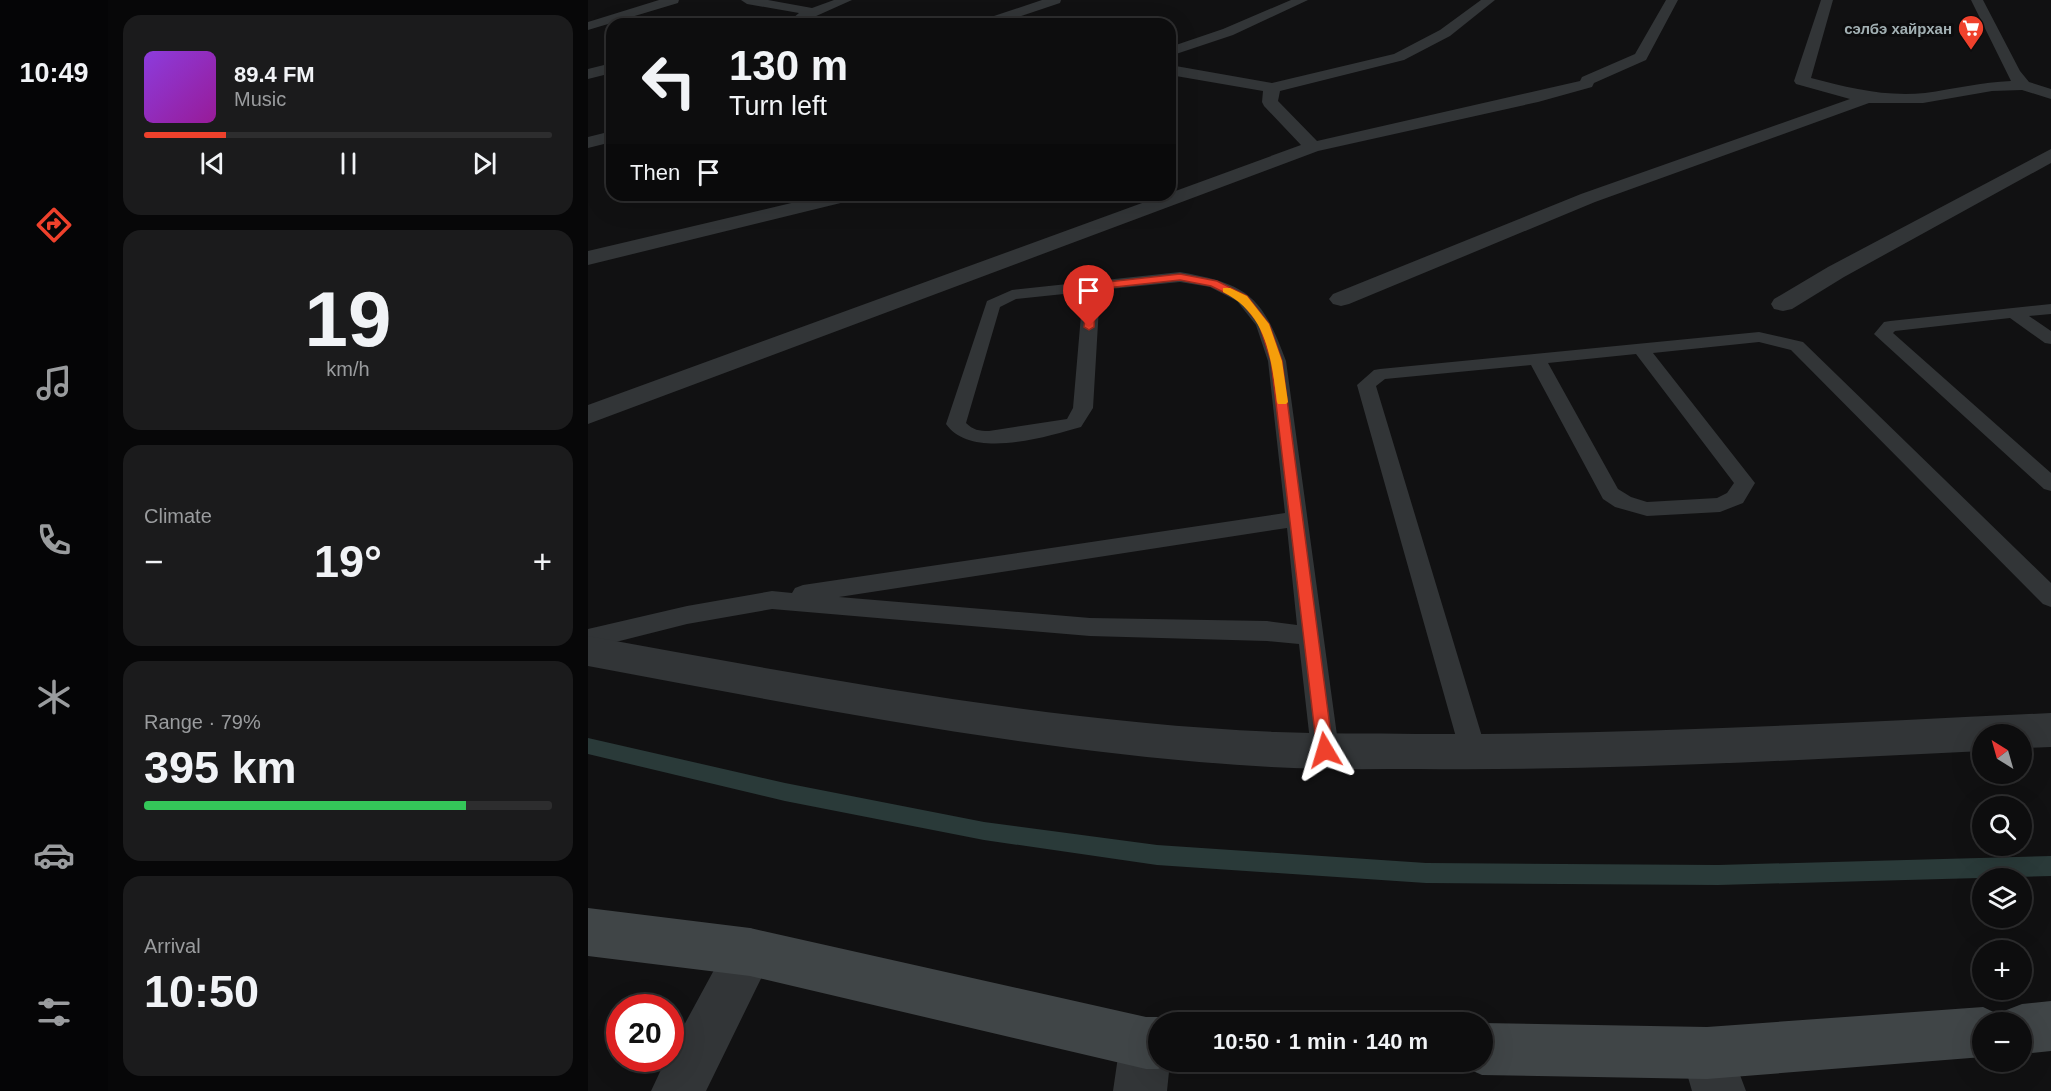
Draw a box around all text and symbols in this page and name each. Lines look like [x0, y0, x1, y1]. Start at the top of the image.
supermarket icon: сэлбэ хайрхан [1956, 13, 1986, 51]
place label: сэлбэ хайрхан [1844, 20, 1952, 37]
icon: left [630, 42, 708, 120]
text: 130 m [729, 42, 848, 89]
text: 10:49 [19, 58, 89, 88]
text: 89.4 FM [234, 62, 315, 87]
text: Music [234, 88, 286, 110]
text: Turn left [729, 91, 827, 121]
icon: previous [196, 147, 229, 180]
icon: pause [332, 147, 365, 180]
icon: next [468, 147, 501, 180]
icon: arrive [692, 156, 725, 189]
text: Then [630, 160, 680, 185]
icon: directions [33, 204, 75, 246]
pin [1063, 265, 1114, 327]
icon: arrive [1072, 274, 1105, 307]
text: 19 [305, 275, 391, 363]
text: km/h [326, 358, 370, 380]
icon: music [33, 362, 75, 404]
text: Climate [144, 505, 212, 527]
icon: phone [33, 519, 75, 561]
text: 19° [314, 536, 382, 587]
text: − [144, 543, 163, 580]
text: + [533, 543, 552, 580]
icon: climate [33, 676, 75, 718]
text: Range · 79% [144, 711, 261, 733]
position arrow [1293, 718, 1357, 782]
north arrow [1972, 724, 2032, 784]
map controls [1972, 724, 2032, 1072]
text: 395 km [144, 742, 297, 793]
button: search [1972, 796, 2032, 856]
icon: car [33, 834, 75, 876]
button: layers [1972, 868, 2032, 928]
text: Arrival [144, 935, 201, 957]
button: + [1972, 940, 2032, 1000]
text: 10:50 [144, 966, 259, 1017]
icon: filters [33, 991, 75, 1033]
speed limit sign: 20 [606, 994, 684, 1072]
button: − [1972, 1012, 2032, 1072]
text: 10:50 · 1 min · 140 m [1213, 1029, 1428, 1054]

